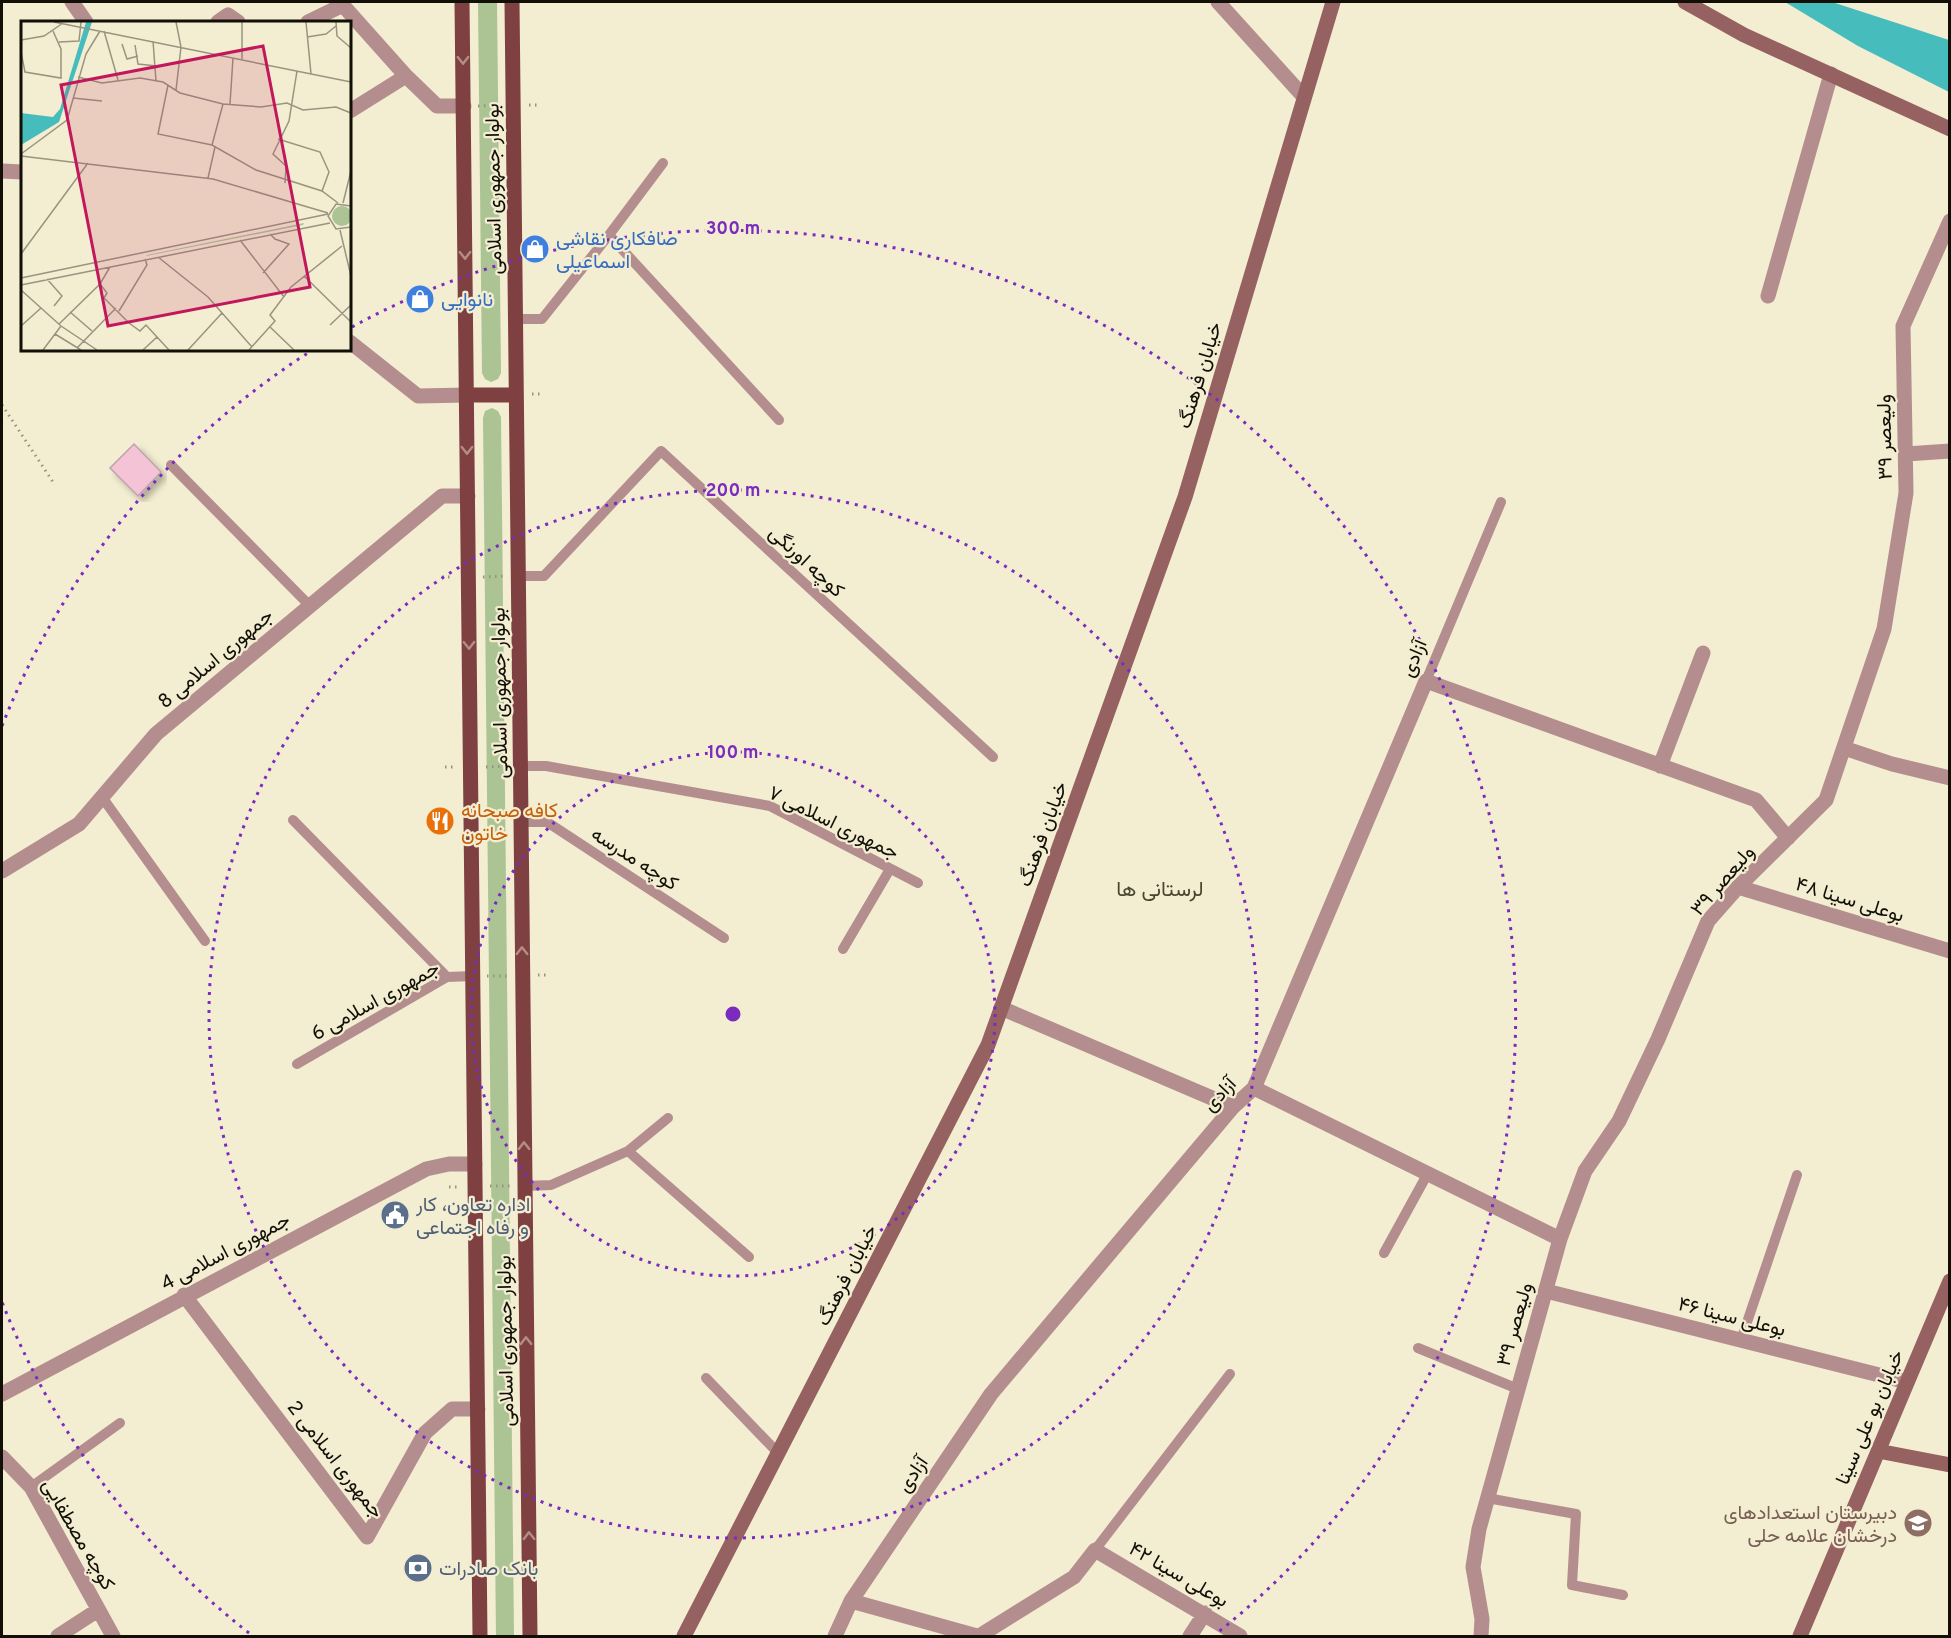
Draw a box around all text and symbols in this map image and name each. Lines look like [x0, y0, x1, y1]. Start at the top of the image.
inset map [21, 21, 351, 351]
one-way arrow [457, 55, 469, 64]
street label: بولوار جمهوری اسلامی [481, 103, 509, 275]
text: 300 m [706, 218, 760, 241]
place label: صافکاری نقاشی اسماعیلی [556, 227, 678, 276]
shop icon: صافکاری نقاشی اسماعیلی [519, 233, 551, 265]
one-way arrow [459, 250, 471, 259]
shop icon: نانوایی [404, 283, 436, 315]
place label: نانوایی [441, 288, 493, 314]
street label: خیابان فرهنگ [1172, 319, 1229, 432]
street label: ولیعصر ۳۹ [1872, 394, 1900, 480]
one-way arrow [461, 445, 473, 454]
text: 200 m [705, 480, 761, 503]
street label: کوچه اورنگی [762, 521, 849, 604]
street label: جمهوری اسلامی 8 [153, 604, 279, 715]
street label: بولوار جمهوری اسلامی [487, 607, 515, 779]
street label: آزادی [1395, 635, 1435, 682]
one-way arrow [463, 640, 475, 649]
text: 100 m [707, 742, 759, 765]
street label: خیابان فرهنگ [1013, 779, 1075, 891]
street label: جمهوری اسلامی ۷ [763, 781, 903, 867]
place label: کافه صبحانه خاتون [461, 799, 558, 848]
restaurant icon: کافه صبحانه خاتون [424, 805, 456, 837]
street label: کوچه مدرسه [585, 822, 683, 898]
street label: ولیعصر ۳۹ [1686, 840, 1761, 922]
street label: بوعلی سینا ۴۸ [1792, 872, 1907, 930]
district label: لرستانی ها [1116, 877, 1204, 904]
one-way arrow [516, 947, 528, 956]
street label: جمهوری اسلامی 6 [307, 956, 445, 1048]
centre of rings [723, 1004, 743, 1024]
street label: آزادی [1198, 1071, 1244, 1118]
one-way arrow [518, 1142, 530, 1151]
place label: اداره تعاون، کار و رفاه اجتماعی [415, 1193, 530, 1242]
public building icon: اداره تعاون، کار و رفاه اجتماعی [379, 1199, 411, 1231]
street label: جمهوری اسلامی 4 [157, 1208, 295, 1298]
street label: خیابان فرهنگ [811, 1221, 884, 1331]
street label: بولوار جمهوری اسلامی [493, 1255, 521, 1427]
street label: ولیعصر ۳۹ [1492, 1280, 1540, 1369]
street label: بوعلی سینا ۴۶ [1675, 1292, 1788, 1344]
one-way arrow [520, 1337, 533, 1346]
street label: خیابان بو علی سینا [1831, 1346, 1911, 1489]
street label: جمهوری اسلامی 2 [280, 1396, 389, 1525]
street label: آزادی [892, 1451, 936, 1498]
street label: کوچه مصطفایی [35, 1474, 120, 1596]
place label: دبیرستان استعدادهای درخشان علامه حلی [1723, 1501, 1897, 1550]
school or university icon: دبیرستان استعدادهای درخشان علامه حلی [1902, 1507, 1934, 1539]
one-way arrow [522, 1532, 535, 1541]
street label: بوعلی سینا ۴۲ [1123, 1537, 1233, 1615]
bank icon: بانک صادرات [402, 1552, 434, 1584]
place label: بانک صادرات [439, 1557, 539, 1583]

